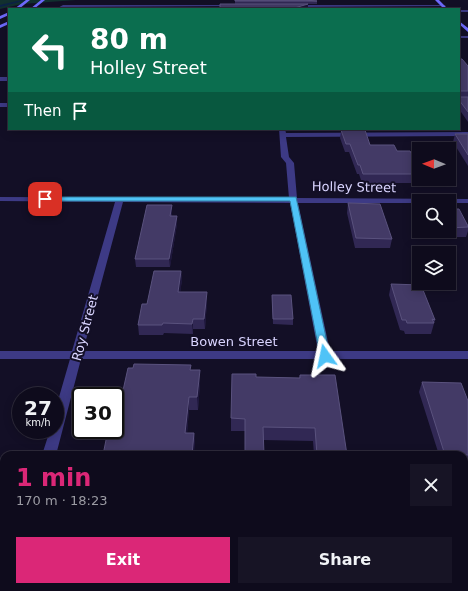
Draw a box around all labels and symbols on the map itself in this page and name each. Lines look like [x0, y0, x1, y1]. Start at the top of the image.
north arrow [412, 142, 456, 186]
street label: Holley Street [312, 179, 396, 195]
pin [28, 182, 62, 216]
street label: Roy Street [69, 293, 101, 363]
street label: Bowen Street [190, 334, 278, 349]
position arrow [304, 335, 346, 377]
speed limit sign: 30 [72, 387, 124, 439]

